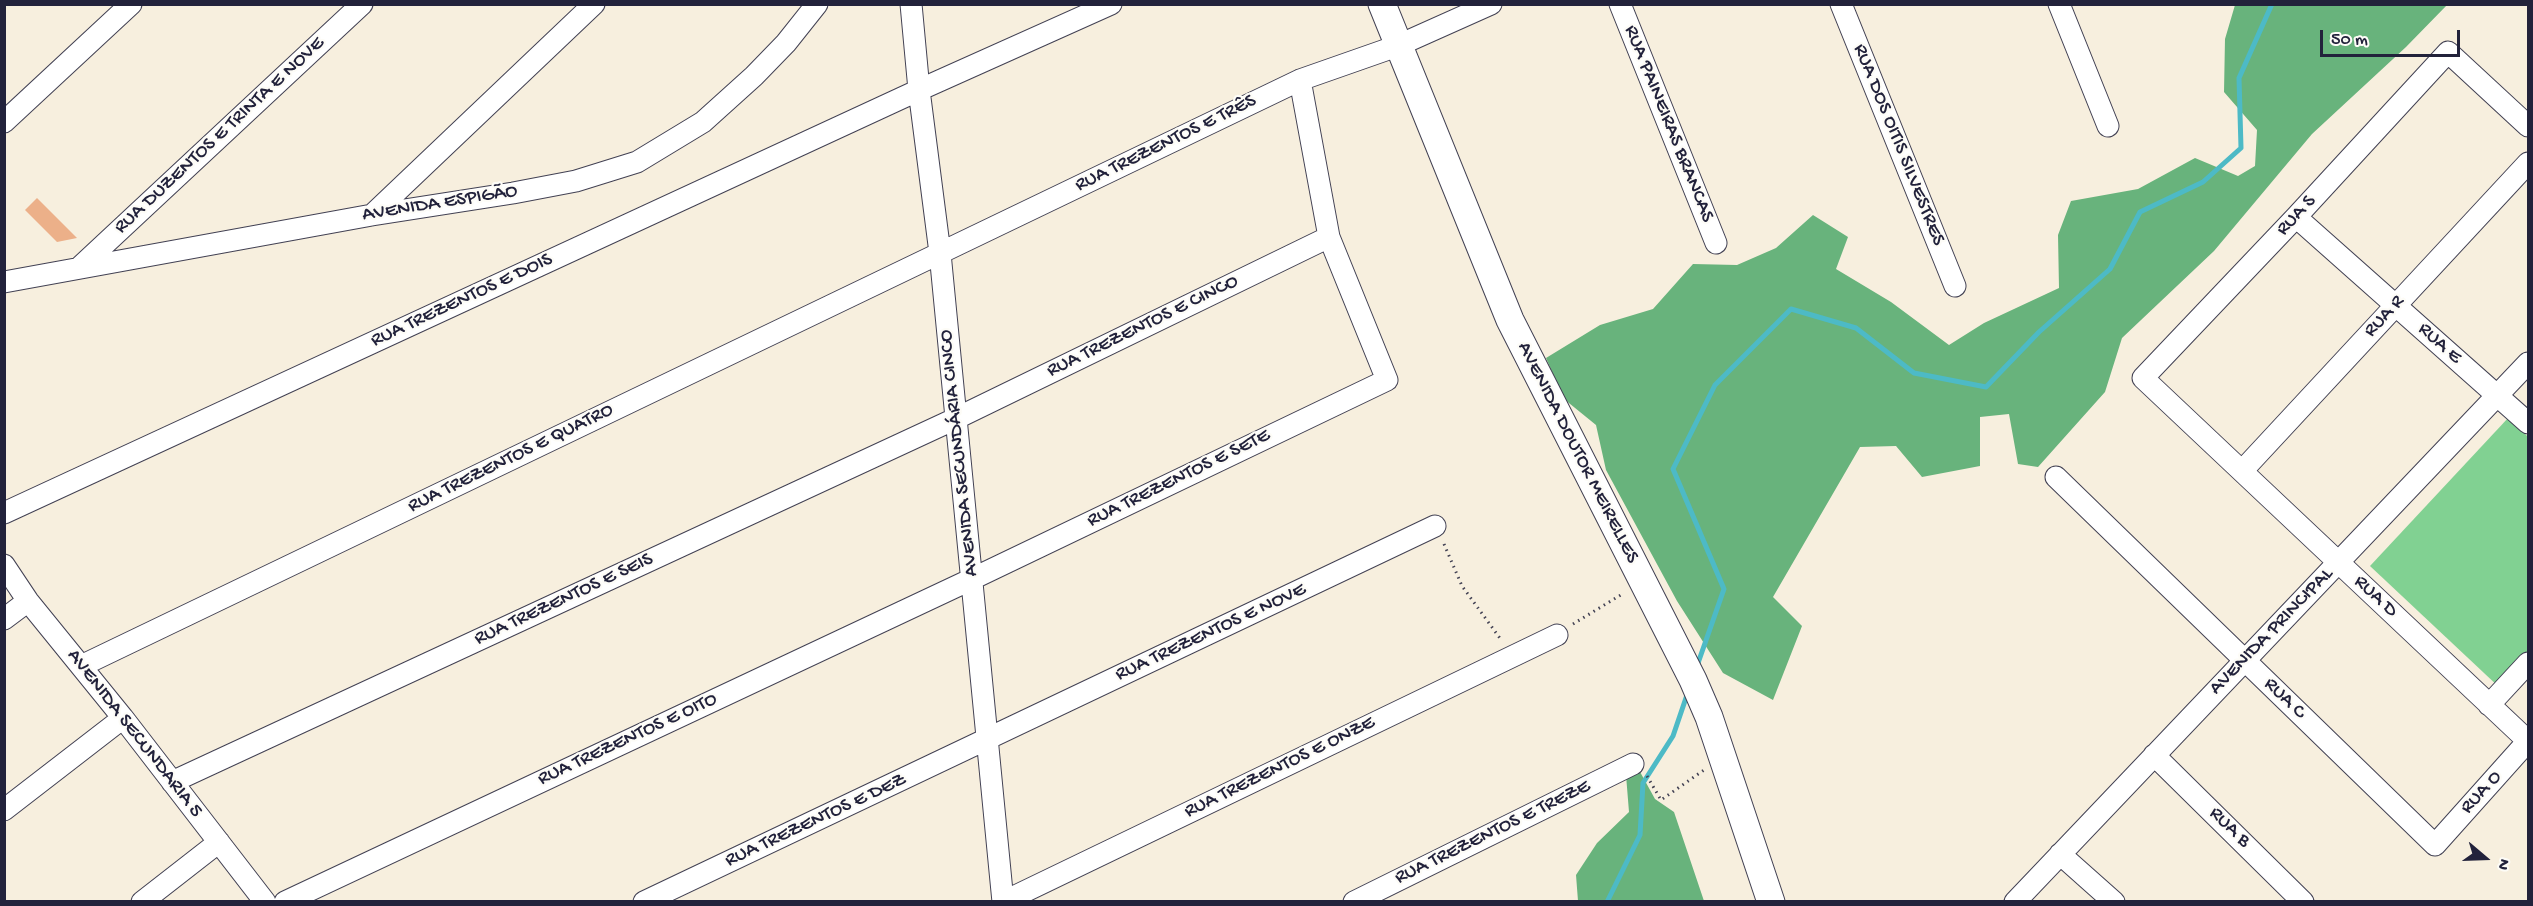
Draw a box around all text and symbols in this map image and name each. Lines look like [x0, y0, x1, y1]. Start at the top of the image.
scale bar [2323, 18, 2462, 56]
street label: RUA PAINEIRAS BRANCAS [1617, 22, 1719, 226]
text: 50 m [2331, 30, 2368, 51]
street label: RUA DUZENTOS E TRINTA E NOVE [110, 32, 330, 240]
street label: RUA DOS OITIS SILVESTRES [1847, 41, 1949, 249]
street label: RUA TREZENTOS E TRÊS [1072, 90, 1260, 198]
street label: AVENIDA ESPIGÃO [361, 180, 519, 228]
street label: RUA S [2272, 190, 2322, 242]
street label: RUA TREZENTOS E DOIS [367, 248, 557, 354]
street label: RUA TREZENTOS E CINCO [1043, 270, 1243, 384]
street label: RUA R [2360, 291, 2410, 343]
street label: RUA E [2412, 318, 2466, 370]
street label: AVENIDA SECUNDÁRIA CINCO [935, 328, 985, 578]
street label: AVENIDA DOUTOR MEIRELLES [1511, 338, 1643, 568]
street label: RUA TREZENTOS E QUATRO [404, 399, 618, 519]
street label: RUA TREZENTOS E SETE [1084, 424, 1274, 534]
street label: RUA TREZENTOS E SEIS [471, 548, 657, 652]
street label: AVENIDA PRINCIPAL [2205, 563, 2339, 701]
street label: RUA D [2348, 571, 2402, 623]
street label: RUA TREZENTOS E NOVE [1112, 578, 1310, 688]
street label: AVENIDA SECUNDARIA 5 [61, 645, 207, 823]
street label: RUA C [2258, 673, 2310, 725]
street label: RUA TREZENTOS E OITO [534, 688, 722, 792]
street label: RUA TREZENTOS E ONZE [1181, 711, 1379, 825]
street label: RUA O [2456, 766, 2508, 820]
street label: RUA TREZENTOS E DEZ [722, 768, 910, 874]
street label: RUA TREZENTOS E TREZE [1391, 775, 1595, 891]
street label: RUA B [2203, 802, 2255, 854]
north arrow [2455, 828, 2515, 888]
text: N [2492, 856, 2513, 872]

